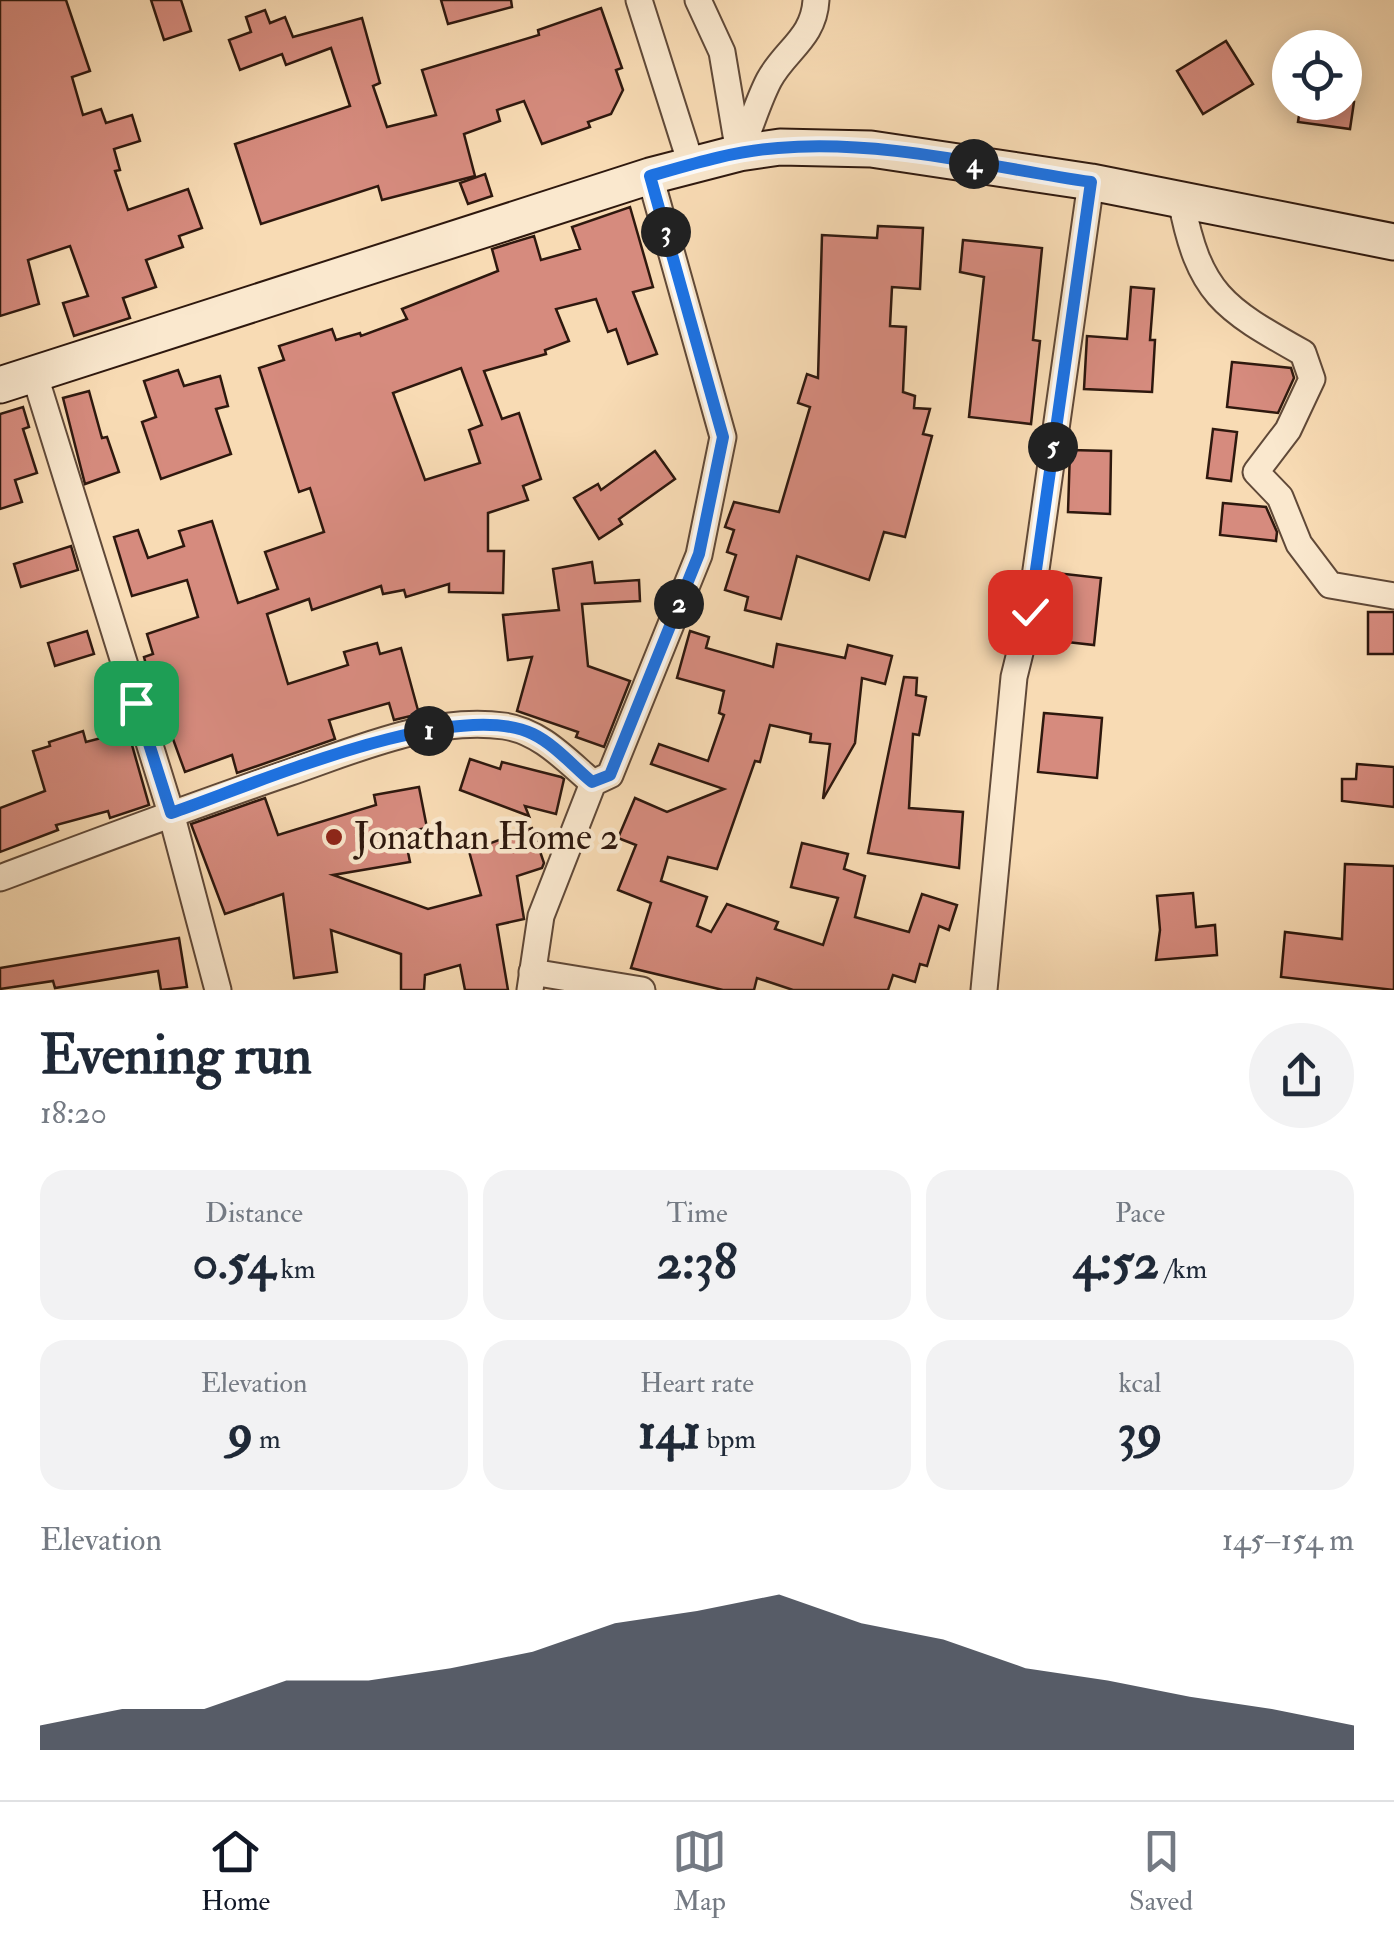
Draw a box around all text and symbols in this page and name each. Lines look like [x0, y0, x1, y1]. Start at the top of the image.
map controls [1272, 30, 1362, 120]
button: locate [1272, 30, 1362, 120]
pin: 4 [949, 139, 999, 189]
text: 4 [966, 146, 982, 181]
pin: 3 [641, 207, 691, 257]
text: 3 [661, 214, 671, 249]
pin: 5 [1028, 422, 1078, 472]
text: 5 [1047, 429, 1059, 464]
pin [988, 570, 1073, 655]
pin: 2 [654, 579, 704, 629]
icon: check [1003, 585, 1058, 640]
text: 2 [672, 586, 686, 621]
pin [94, 661, 179, 746]
icon: arrive [109, 676, 164, 731]
pin: 1 [404, 706, 454, 756]
text: 1 [424, 713, 434, 748]
place label: Jonathan Home 2 [353, 813, 619, 861]
marker: Jonathan Home 2 [323, 826, 345, 848]
text: Evening run [40, 1021, 312, 1090]
button: share [1249, 1023, 1354, 1128]
text: 18:20 [40, 1093, 107, 1133]
text: Distance [205, 1196, 303, 1231]
text: Time [666, 1196, 728, 1231]
text: Pace [1115, 1196, 1165, 1231]
text: 0.54 [192, 1231, 275, 1294]
text: 2:38 [657, 1231, 737, 1294]
text: 4:52 [1073, 1231, 1159, 1294]
text: km [275, 1252, 316, 1287]
text: /km [1159, 1252, 1207, 1287]
text: Elevation [201, 1366, 307, 1401]
text: Heart rate [640, 1366, 754, 1401]
text: kcal [1119, 1366, 1161, 1401]
text: 9 [227, 1401, 253, 1464]
text: 141 [638, 1401, 701, 1464]
text: 39 [1118, 1401, 1162, 1464]
text: m [253, 1422, 281, 1457]
text: bpm [701, 1422, 756, 1457]
text: Elevation [40, 1520, 162, 1560]
text: 145–154 m [1222, 1520, 1354, 1560]
tab: Home [201, 1824, 270, 1919]
tab: Map [672, 1824, 727, 1919]
tab: Saved [1129, 1824, 1193, 1919]

